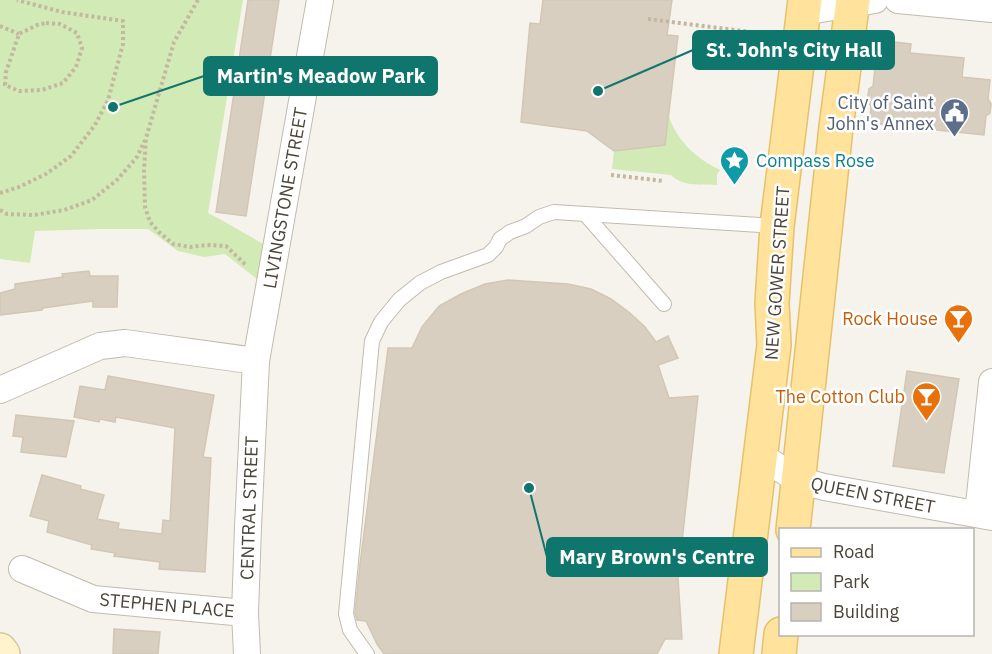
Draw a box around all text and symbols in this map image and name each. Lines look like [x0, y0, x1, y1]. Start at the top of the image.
callout: St. John's City Hall [693, 31, 894, 69]
text: St. John's City Hall [706, 36, 882, 63]
callout: Martin's Meadow Park [204, 57, 437, 95]
text: Martin's Meadow Park [217, 62, 426, 89]
place label: City of Saint John's Annex [826, 91, 934, 135]
public building icon: City of Saint John's Annex [939, 96, 971, 138]
street label: LIVINGSTONE STREET [258, 106, 312, 290]
place icon: Compass Rose [719, 144, 751, 186]
place label: Compass Rose [756, 149, 875, 172]
street label: NEW GOWER STREET [759, 185, 795, 361]
bar icon: Rock House [943, 302, 975, 344]
place label: Rock House [842, 307, 938, 330]
bar icon: The Cotton Club [910, 380, 942, 422]
place label: The Cotton Club [775, 385, 905, 408]
street label: CENTRAL STREET [235, 435, 263, 581]
street label: QUEEN STREET [809, 472, 937, 518]
legend [779, 528, 974, 636]
callout: Mary Brown's Centre [547, 538, 767, 576]
text: Road [833, 540, 874, 563]
text: Mary Brown's Centre [559, 543, 755, 570]
text: Park [833, 570, 870, 593]
street label: STEPHEN PLACE [99, 588, 235, 622]
text: Building [833, 600, 900, 623]

